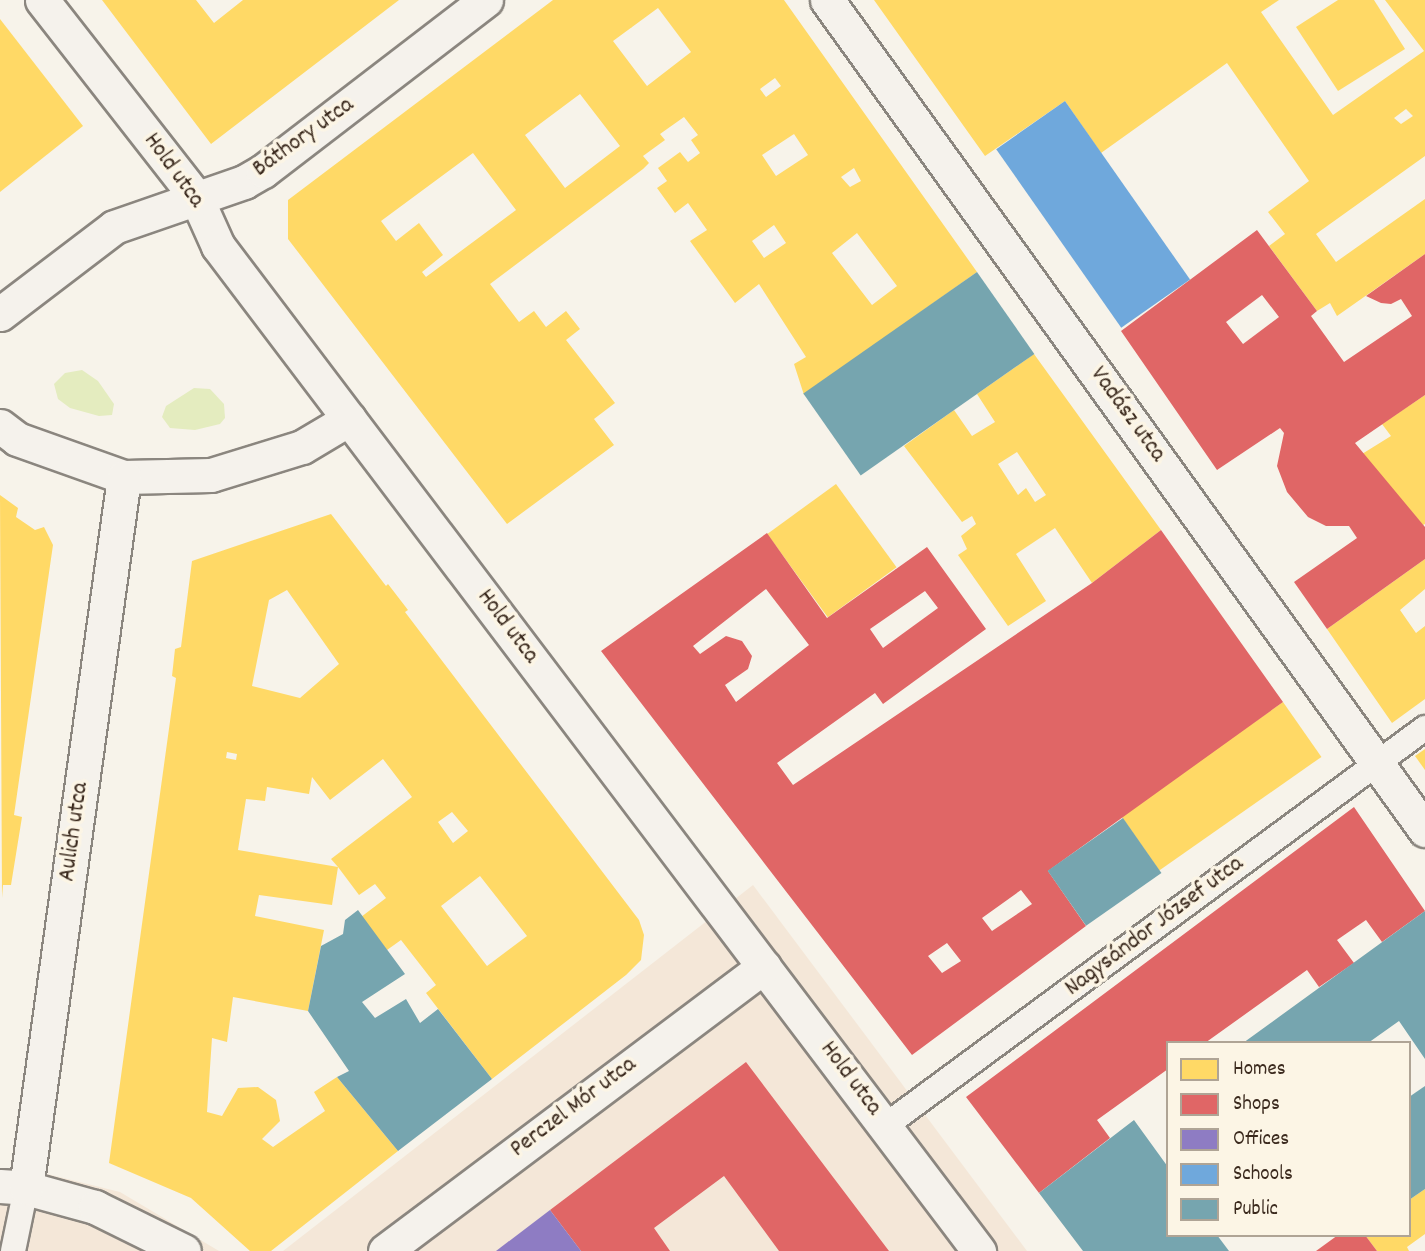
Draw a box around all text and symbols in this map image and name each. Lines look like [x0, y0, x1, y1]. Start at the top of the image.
street label: Báthory utca [248, 92, 360, 184]
street label: Hold utca [136, 128, 210, 214]
street label: Vadász utca [1083, 362, 1171, 468]
street label: Hold utca [470, 584, 544, 670]
street label: Aulich utca [54, 781, 96, 883]
street label: Nagysándor József utca [1060, 850, 1250, 1004]
street label: Hold utca [813, 1036, 887, 1122]
legend [1166, 1041, 1411, 1237]
street label: Perczel Mór utca [505, 1051, 643, 1165]
text: Homes [1233, 1055, 1286, 1085]
text: Shops [1233, 1090, 1280, 1120]
text: Offices [1233, 1125, 1289, 1155]
text: Schools [1233, 1160, 1293, 1190]
text: Public [1233, 1195, 1278, 1225]

